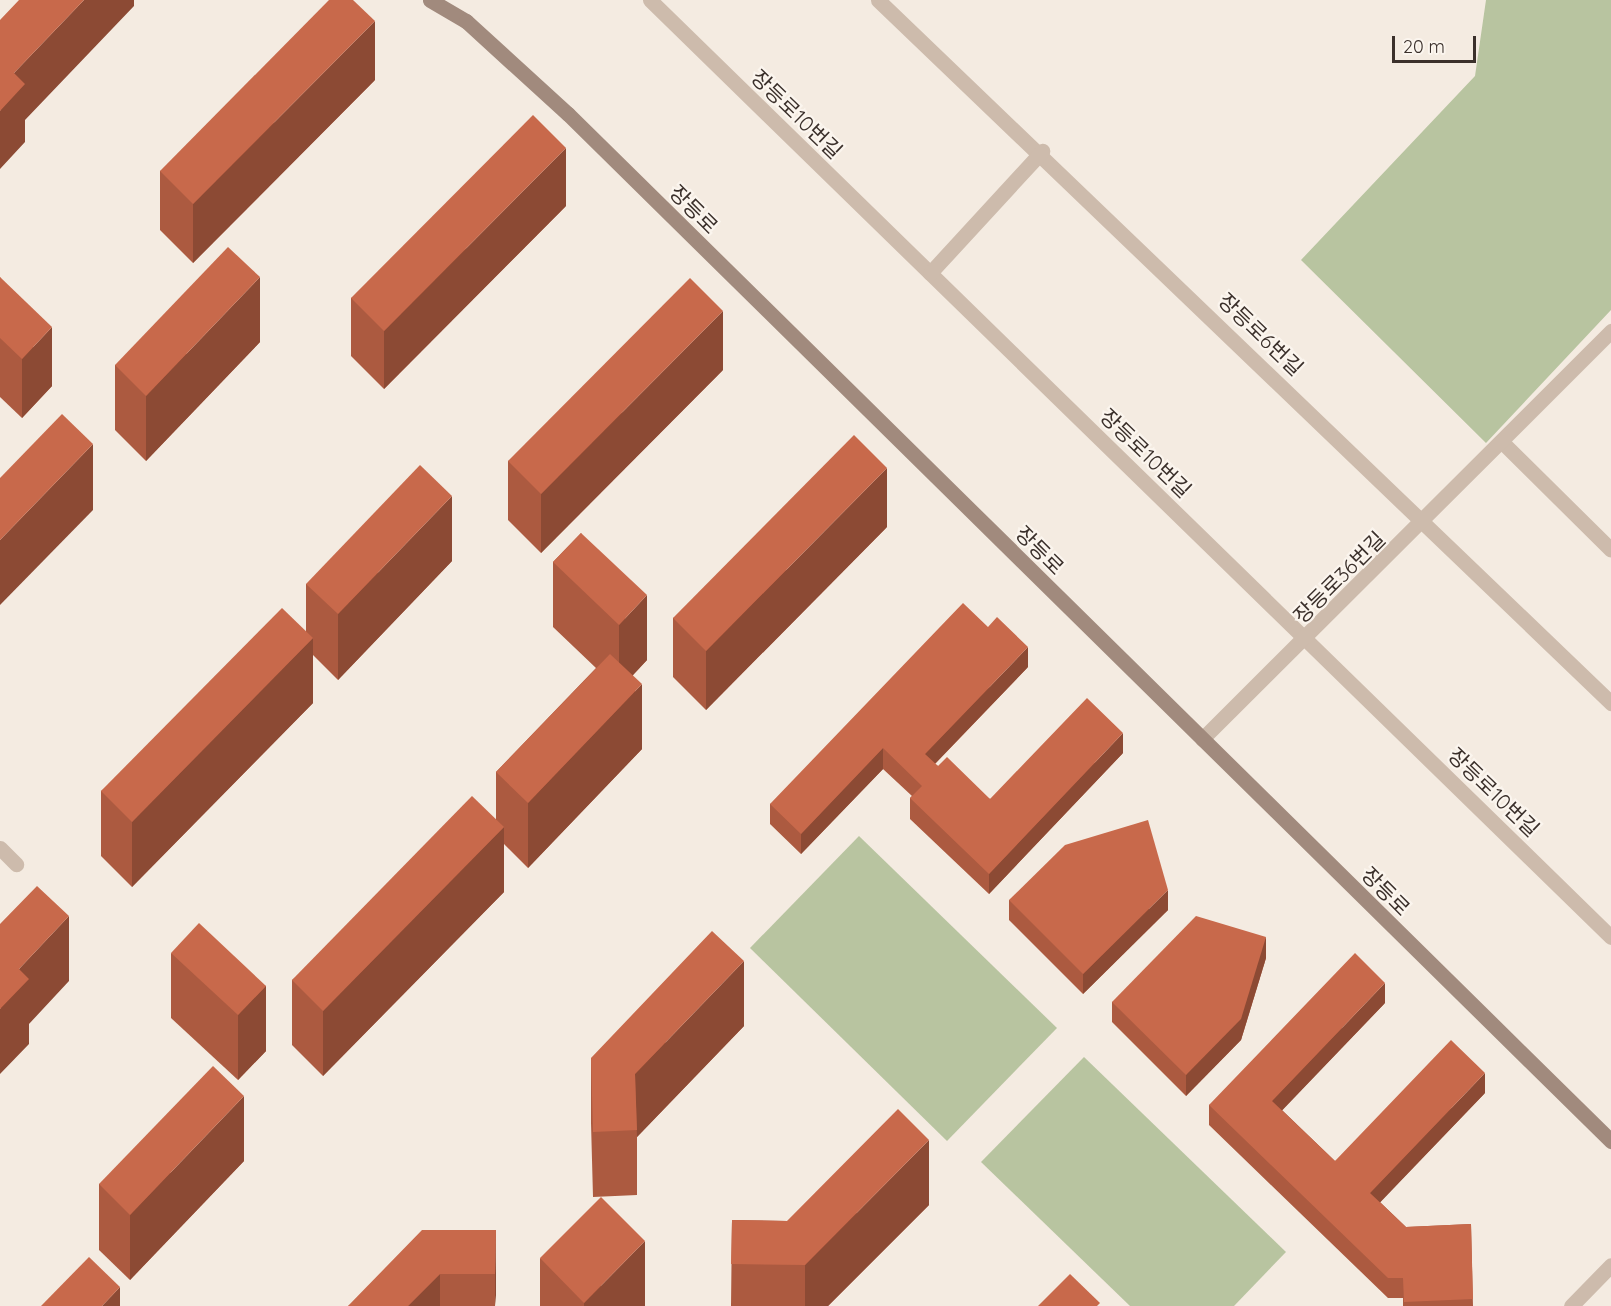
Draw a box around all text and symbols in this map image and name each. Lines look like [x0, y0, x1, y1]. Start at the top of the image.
scale bar [1395, 24, 1479, 62]
text: 20 m [1403, 35, 1445, 58]
street label: 장등로10번길 [746, 64, 848, 164]
street label: 장등로 [665, 180, 723, 238]
street label: 장등로6번길 [1213, 287, 1309, 381]
street label: 장등로10번길 [1095, 403, 1197, 503]
street label: 장등로 [1011, 521, 1069, 579]
street label: 장등로36번길 [1288, 526, 1390, 628]
street label: 장등로10번길 [1443, 742, 1545, 842]
street label: 장등로 [1357, 862, 1415, 920]

